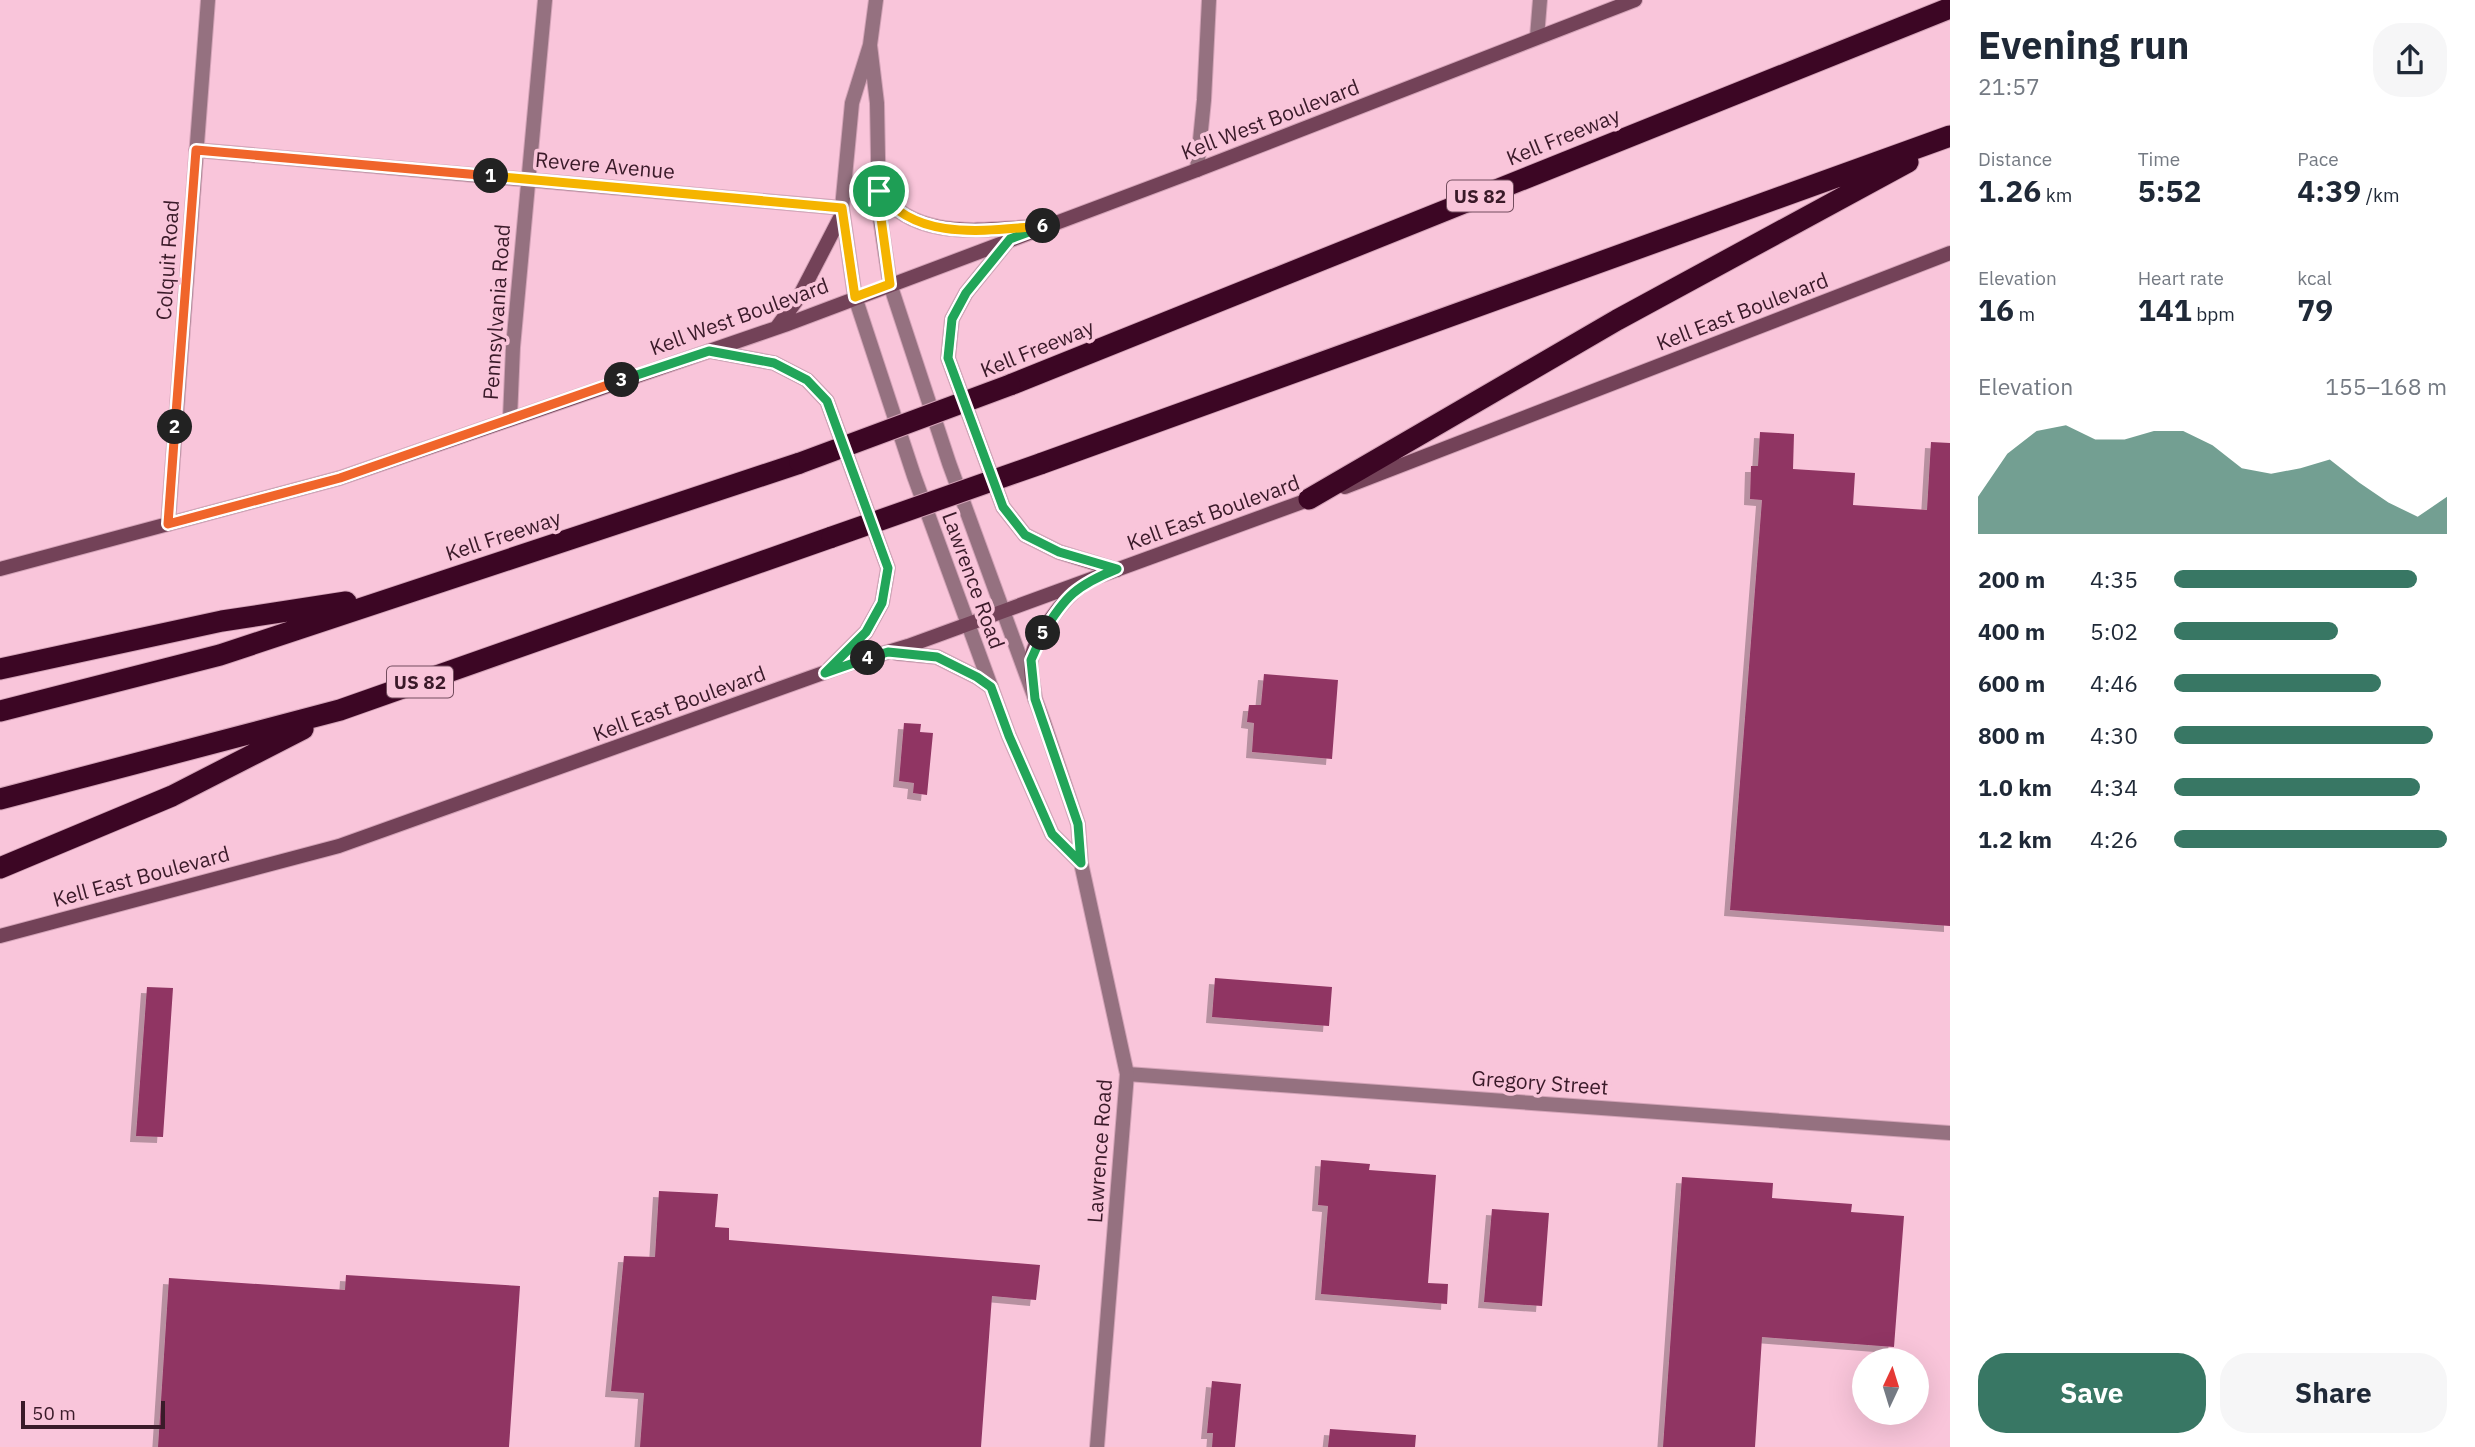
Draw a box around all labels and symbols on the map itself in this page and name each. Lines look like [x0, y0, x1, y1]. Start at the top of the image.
street label: Kell West Boulevard [1177, 72, 1363, 166]
street label: Kell Freeway [1502, 100, 1624, 171]
street label: Revere Avenue [534, 145, 676, 185]
pin: 1 [474, 158, 508, 194]
pin [849, 161, 909, 221]
road number: US 82 [1447, 180, 1513, 212]
street label: Colquit Road [149, 199, 185, 321]
pin: 6 [1026, 208, 1060, 244]
street label: Pennsylvania Road [476, 223, 516, 401]
street label: Kell East Boulevard [1652, 265, 1832, 357]
street label: Kell West Boulevard [646, 271, 832, 361]
street label: Kell Freeway [976, 312, 1098, 383]
pin: 3 [604, 362, 640, 398]
pin: 2 [158, 410, 192, 444]
street label: Kell East Boulevard [1123, 468, 1303, 556]
street label: Kell Freeway [442, 503, 565, 567]
street label: Lawrence Road [936, 508, 1012, 652]
pin: 5 [1026, 616, 1060, 650]
pin: 4 [850, 640, 886, 676]
street label: Kell East Boulevard [589, 659, 769, 747]
road number: US 82 [387, 666, 453, 698]
street label: Kell East Boulevard [49, 839, 233, 913]
street label: Gregory Street [1470, 1063, 1610, 1101]
street label: Lawrence Road [1080, 1078, 1118, 1224]
north arrow [1852, 1348, 1928, 1424]
scale bar [21, 1398, 164, 1430]

